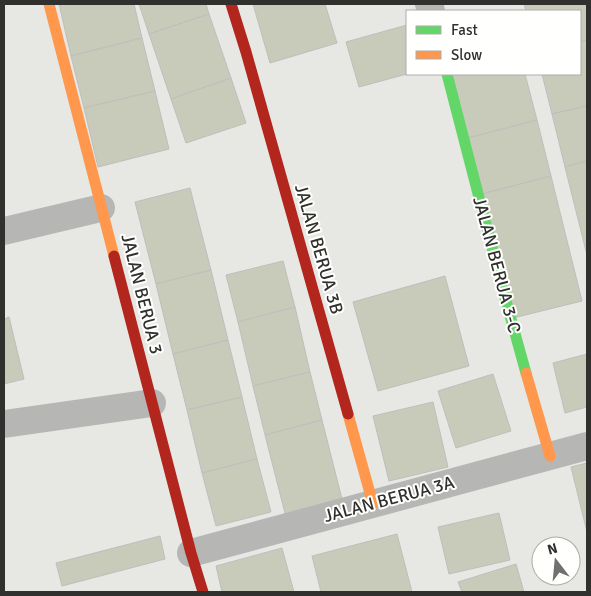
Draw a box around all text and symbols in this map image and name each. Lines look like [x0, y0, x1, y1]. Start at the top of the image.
legend [406, 10, 581, 75]
text: Fast [451, 21, 478, 39]
text: Slow [451, 46, 482, 64]
street label: JALAN BERUA 3B [290, 182, 348, 317]
street label: JALAN BERUA 3-C [468, 194, 526, 336]
street label: JALAN BERUA 3 [116, 232, 168, 356]
street label: JALAN BERUA 3A [321, 471, 457, 527]
north arrow [531, 536, 581, 586]
text: N [546, 539, 560, 558]

